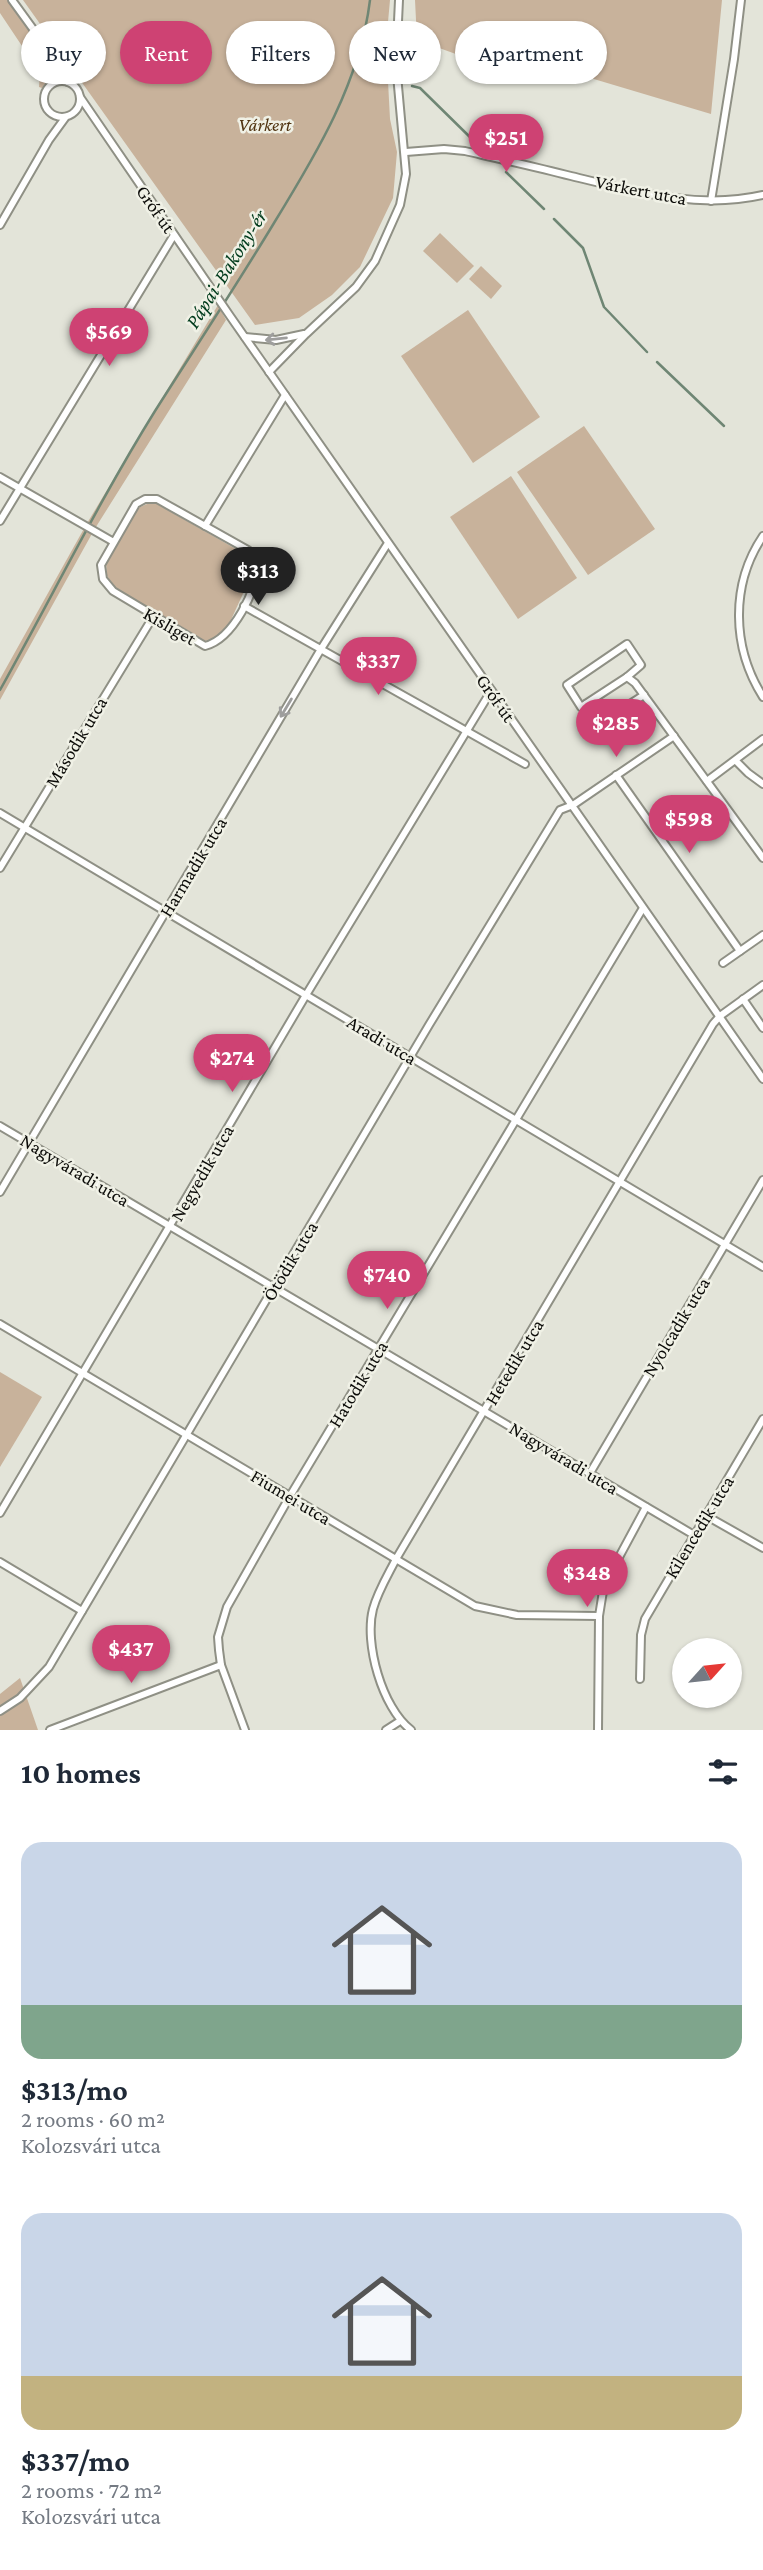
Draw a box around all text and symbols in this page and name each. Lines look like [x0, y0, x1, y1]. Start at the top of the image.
chip: Buy [21, 21, 106, 84]
chip: Rent [120, 21, 212, 84]
chip: Filters [226, 21, 335, 84]
chip: New [349, 21, 441, 84]
chip: Apartment [455, 21, 607, 84]
park label: Várkert [239, 114, 292, 135]
pin: $251 [465, 114, 547, 174]
text: $251 [485, 124, 528, 150]
street label: Várkert utca [594, 171, 688, 209]
street label: Gróf út [132, 181, 180, 237]
water label: Pápai-Bakony-ér [180, 205, 272, 333]
pin: $569 [68, 308, 150, 368]
text: $569 [85, 318, 133, 344]
one-way arrow [265, 333, 287, 346]
pin: $313 [217, 548, 299, 607]
text: $313 [237, 557, 279, 583]
street label: Kisliget [140, 603, 201, 650]
pin: $337 [337, 638, 419, 697]
text: $337 [356, 647, 400, 673]
street label: Gróf út [472, 670, 520, 726]
street label: Második utca [41, 693, 111, 791]
one-way arrow [279, 698, 293, 718]
pin: $285 [575, 700, 657, 759]
text: $285 [592, 709, 640, 735]
pin: $598 [648, 796, 730, 855]
text: $598 [665, 805, 713, 831]
street label: Harmadik utca [155, 813, 231, 921]
street label: Aradi utca [343, 1011, 421, 1069]
pin: $274 [191, 1034, 273, 1094]
text: $274 [209, 1044, 255, 1070]
street label: Negyedik utca [166, 1121, 238, 1225]
street label: Nagyváradi utca [17, 1129, 133, 1211]
street label: Ötödik utca [258, 1217, 322, 1304]
pin: $740 [346, 1252, 428, 1311]
text: $740 [363, 1261, 411, 1287]
street label: Nyolcadik utca [638, 1273, 714, 1381]
street label: Hetedik utca [480, 1315, 548, 1408]
street label: Hatodik utca [324, 1337, 392, 1431]
street label: Nagyváradi utca [506, 1417, 622, 1499]
street label: Fiumei utca [247, 1465, 335, 1529]
street label: Kilencedik utca [660, 1472, 738, 1582]
pin: $348 [546, 1550, 628, 1609]
text: $348 [563, 1559, 611, 1585]
pin: $437 [90, 1626, 172, 1685]
text: $437 [108, 1635, 154, 1661]
north arrow [672, 1638, 742, 1708]
map controls [672, 1638, 742, 1708]
icon: filters [704, 1753, 742, 1791]
text: 10 homes [21, 1756, 141, 1789]
icon: home [319, 1887, 445, 2013]
text: $313/mo [21, 2073, 128, 2106]
text: 2 rooms · 60 m² [21, 2106, 165, 2132]
text: Kolozsvári utca [21, 2132, 161, 2158]
icon: home [319, 2258, 445, 2384]
text: $337/mo [21, 2444, 130, 2477]
text: 2 rooms · 72 m² [21, 2477, 162, 2503]
text: Kolozsvári utca [21, 2503, 161, 2529]

